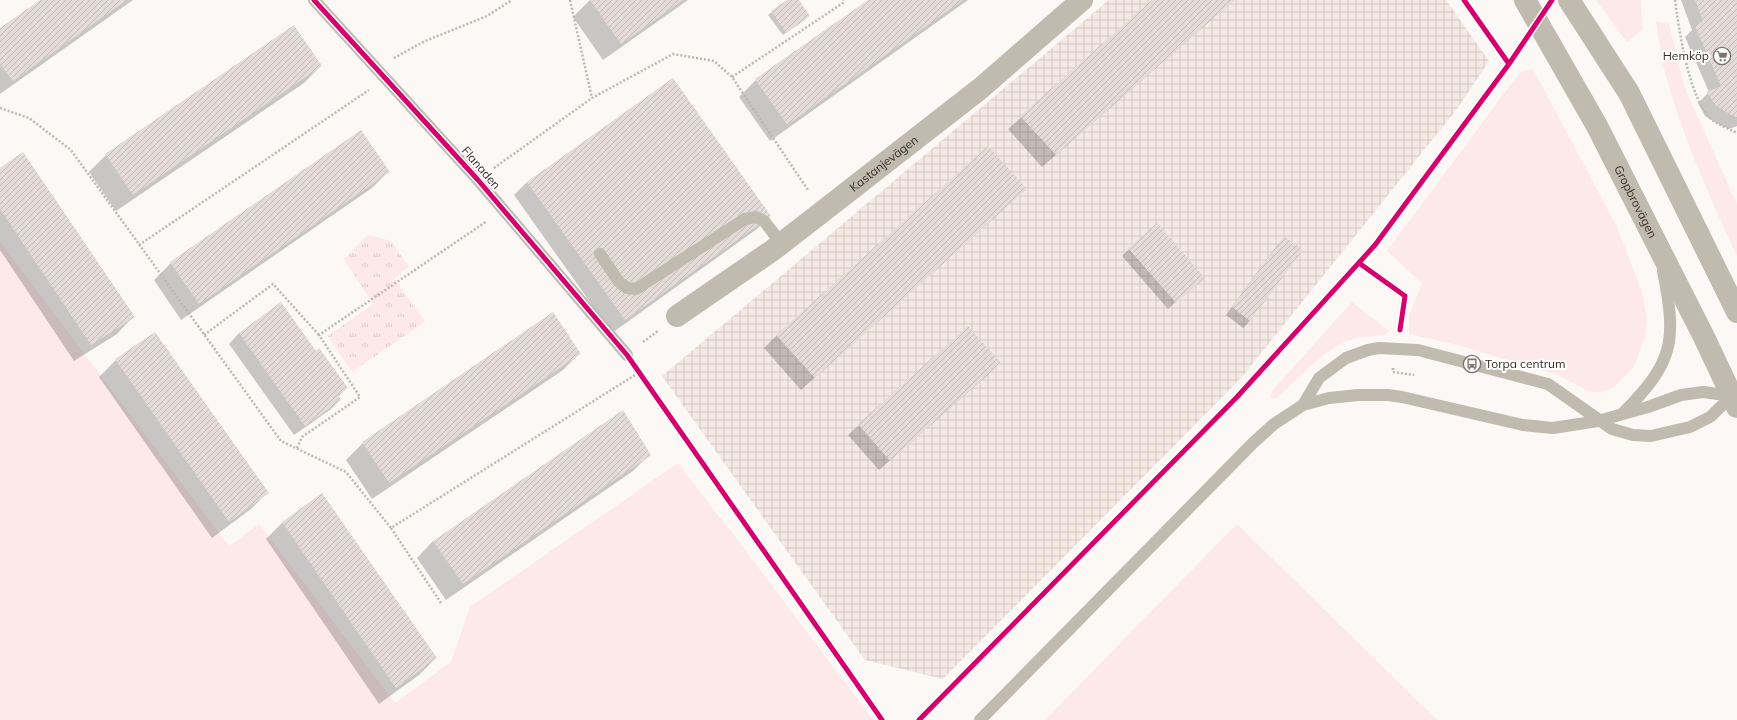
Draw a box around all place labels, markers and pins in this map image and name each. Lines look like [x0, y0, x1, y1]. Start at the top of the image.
supermarket icon: Hemköp [1712, 46, 1732, 66]
place label: Hemköp [1663, 48, 1709, 63]
bus stop icon: Torpa centrum [1462, 354, 1482, 374]
place label: Torpa centrum [1485, 356, 1565, 371]

